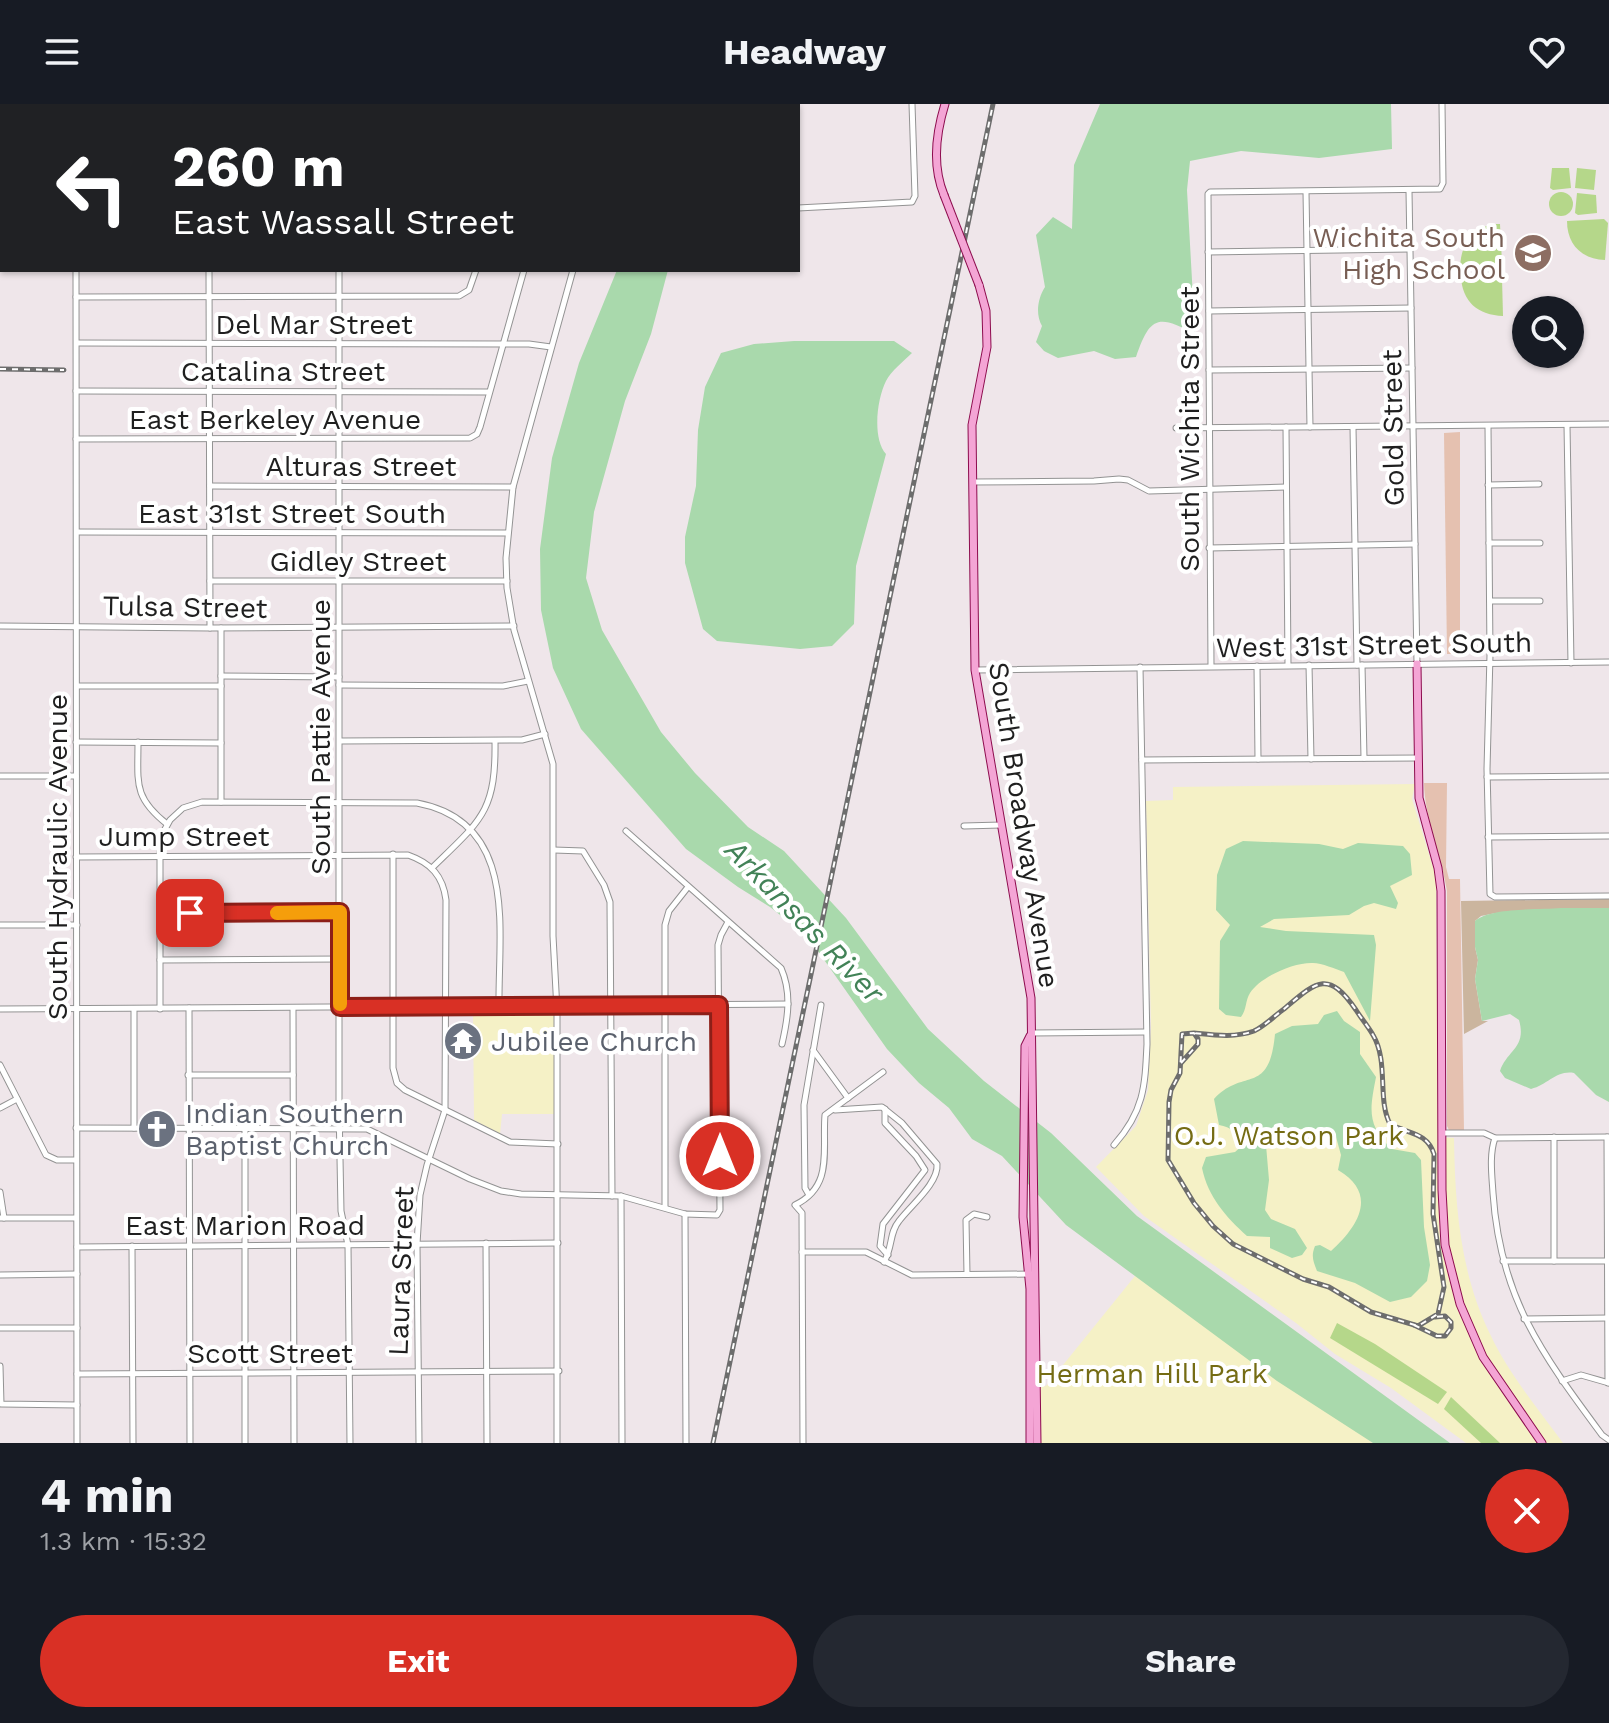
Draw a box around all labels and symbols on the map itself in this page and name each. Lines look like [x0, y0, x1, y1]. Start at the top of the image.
place label: Wichita South High School [1313, 221, 1505, 286]
school or university icon: Wichita South High School [1512, 232, 1554, 274]
street label: South Wichita Street [1173, 286, 1206, 572]
street label: Del Mar Street [215, 308, 413, 341]
street label: Gold Street [1375, 349, 1411, 507]
street label: Catalina Street [181, 355, 385, 388]
street label: East Berkeley Avenue [129, 403, 421, 436]
street label: Alturas Street [266, 450, 457, 483]
street label: East 31st Street South [138, 497, 446, 530]
street label: Gidley Street [270, 545, 447, 578]
street label: Tulsa Street [102, 589, 268, 625]
street label: South Pattie Avenue [304, 599, 337, 875]
street label: West 31st Street South [1216, 626, 1532, 664]
street label: South Broadway Avenue [982, 660, 1066, 990]
street label: South Hydraulic Avenue [41, 694, 74, 1020]
street label: Jump Street [99, 820, 270, 853]
water label: Arkansas River [717, 831, 892, 1011]
pin [156, 879, 224, 947]
temple icon: Jubilee Church [442, 1020, 484, 1062]
place label: Jubilee Church [491, 1025, 697, 1058]
place label: Indian Southern Baptist Church [185, 1097, 404, 1162]
church icon: Indian Southern Baptist Church [136, 1108, 178, 1150]
position arrow [678, 1114, 762, 1198]
park label: O.J. Watson Park [1174, 1119, 1404, 1152]
street label: Laura Street [382, 1185, 420, 1356]
street label: East Marion Road [125, 1209, 365, 1242]
street label: Scott Street [187, 1337, 353, 1370]
park label: Herman Hill Park [1036, 1357, 1268, 1390]

